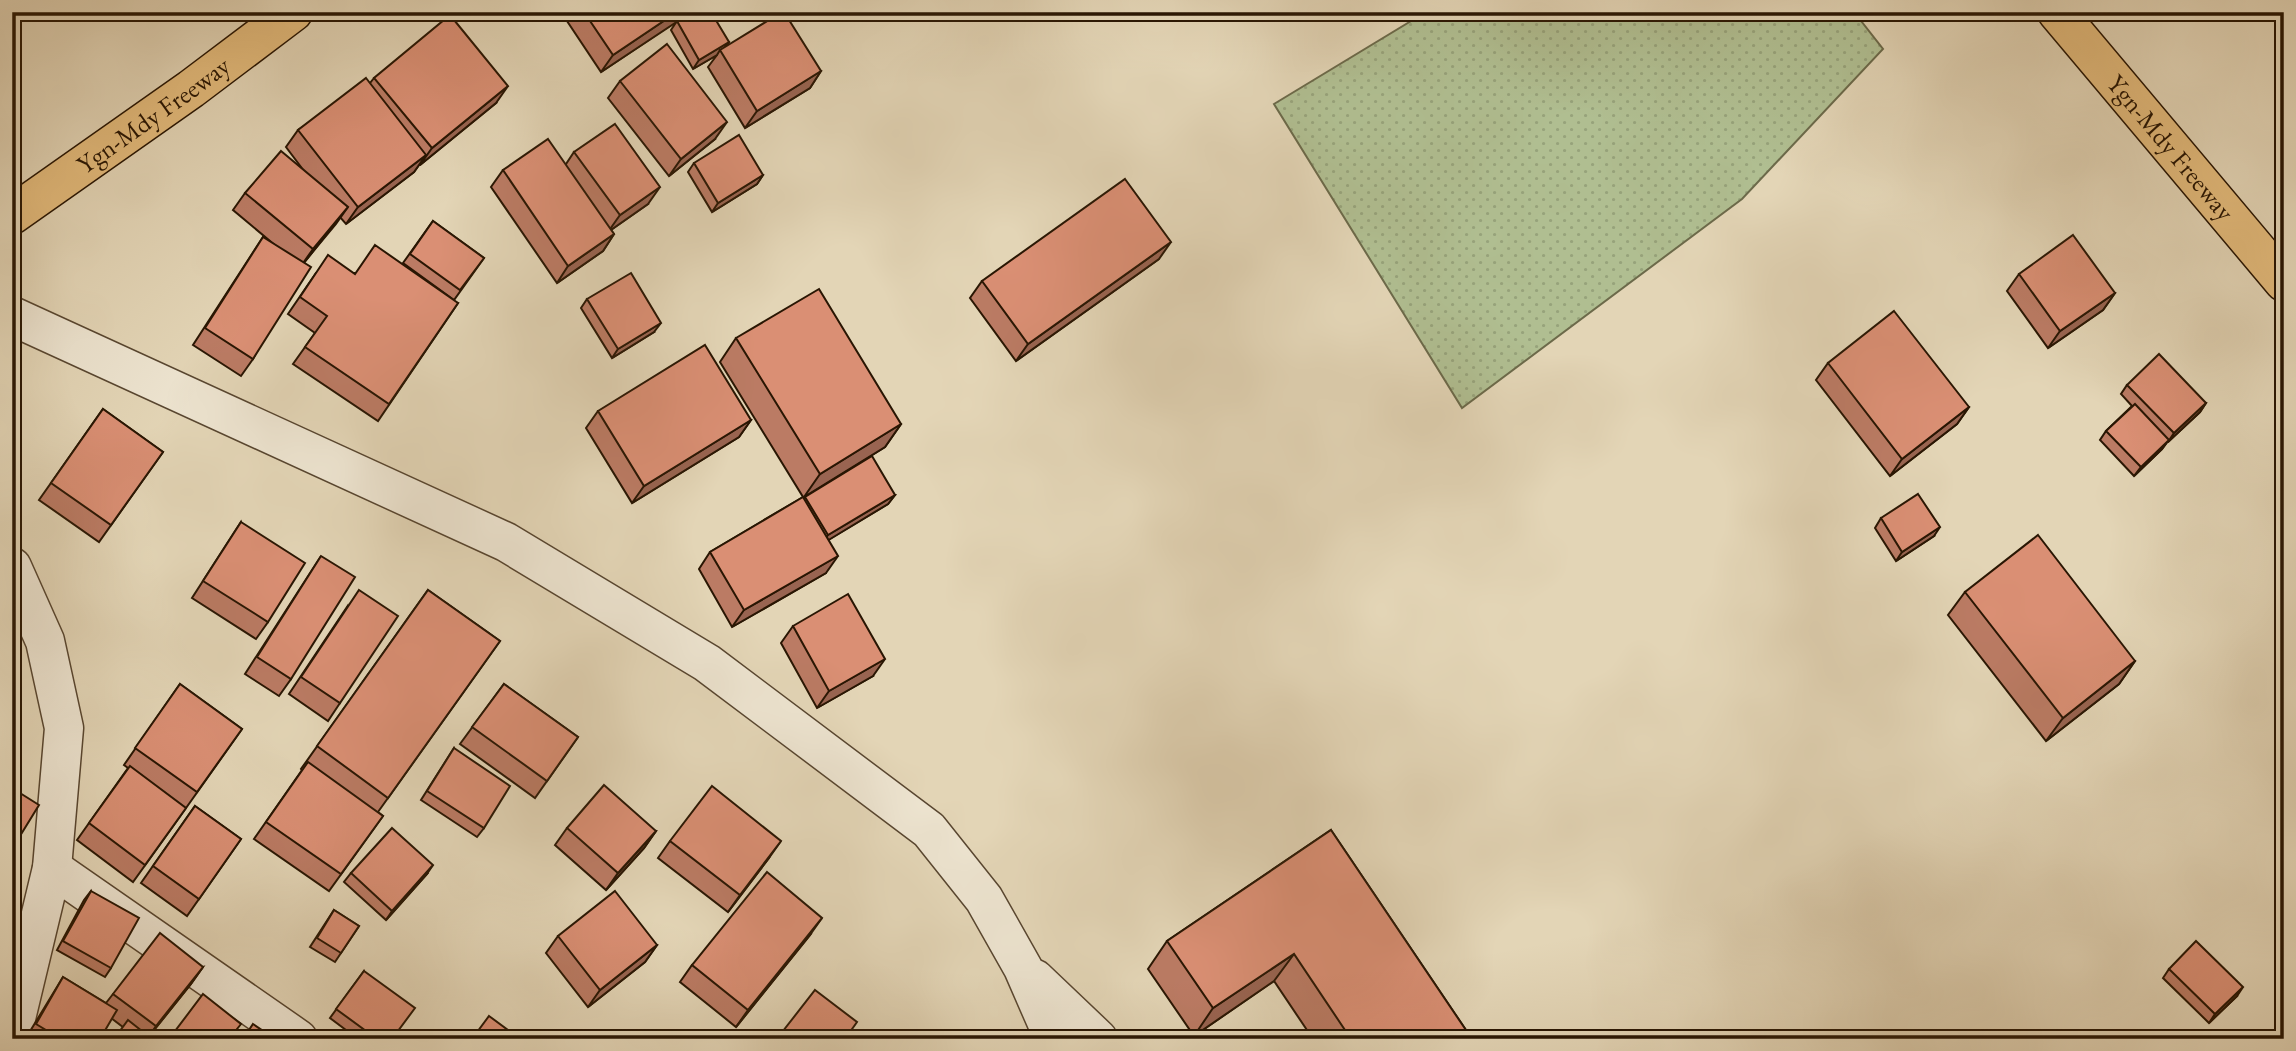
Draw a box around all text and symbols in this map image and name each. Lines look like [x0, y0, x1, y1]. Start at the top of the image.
street label: Ygn-Mdy Freeway [70, 48, 237, 181]
street label: Ygn-Mdy Freeway [2100, 67, 2242, 228]

